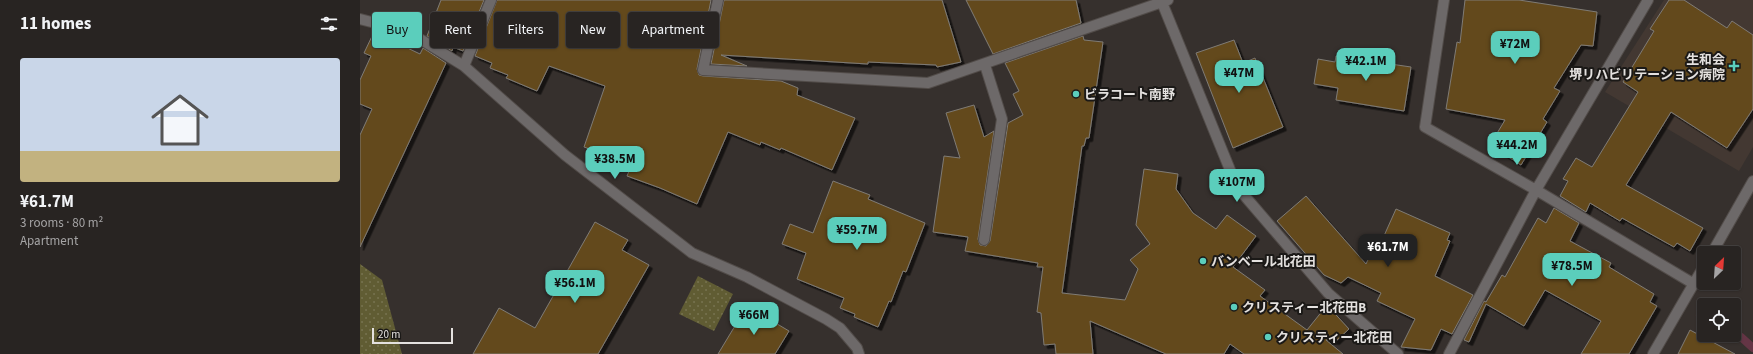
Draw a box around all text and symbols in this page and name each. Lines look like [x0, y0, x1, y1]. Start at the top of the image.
text: 11 homes [20, 12, 91, 36]
chip: Buy [372, 12, 422, 48]
chip: Rent [430, 12, 486, 48]
chip: Filters [494, 12, 558, 48]
chip: New [566, 12, 620, 48]
chip: Apartment [628, 12, 719, 48]
icon: filters [318, 13, 340, 35]
pin: ¥72M [1491, 31, 1539, 65]
text: ¥72M [1500, 35, 1530, 53]
pin: ¥42.1M [1333, 48, 1399, 82]
place label: 生和会 堺リハビリテーション病院 [1569, 51, 1725, 84]
text: ¥42.1M [1345, 52, 1387, 70]
pin: ¥47M [1215, 60, 1263, 94]
marker: 生和会 堺リハビリテーション病院 [1728, 60, 1740, 72]
text: ¥47M [1224, 64, 1254, 82]
icon: home [144, 84, 216, 156]
place label: ビラコート南野 [1084, 86, 1175, 104]
marker: ビラコート南野 [1071, 89, 1081, 99]
pin: ¥44.2M [1484, 132, 1550, 166]
text: ¥44.2M [1496, 136, 1538, 154]
pin: ¥38.5M [582, 146, 648, 180]
text: ¥38.5M [594, 150, 636, 168]
pin: ¥107M [1209, 169, 1265, 203]
text: ¥107M [1218, 173, 1256, 191]
text: ¥61.7M [20, 190, 74, 214]
text: 3 rooms · 80 m² [20, 214, 103, 232]
pin: ¥59.7M [824, 217, 890, 251]
text: ¥59.7M [836, 221, 878, 239]
text: Apartment [20, 232, 78, 250]
pin: ¥61.7M [1355, 234, 1421, 268]
text: ¥61.7M [1367, 238, 1409, 256]
north arrow [1697, 246, 1741, 290]
map controls [1697, 246, 1741, 342]
place label: バンベール北花田 [1211, 253, 1316, 271]
pin: ¥78.5M [1539, 253, 1605, 287]
marker: バンベール北花田 [1198, 256, 1208, 266]
text: ¥78.5M [1551, 257, 1593, 275]
pin: ¥56.1M [542, 270, 608, 304]
text: ¥56.1M [554, 274, 596, 292]
button: locate [1697, 298, 1741, 342]
place label: クリスティー北花田B [1242, 299, 1366, 317]
pin: ¥66M [730, 302, 778, 336]
marker: クリスティー北花田B [1229, 302, 1239, 312]
text: ¥66M [739, 306, 769, 324]
scale bar [372, 326, 453, 345]
text: 20 m [378, 327, 400, 342]
place label: クリスティー北花田 [1276, 329, 1392, 347]
marker: クリスティー北花田 [1263, 332, 1273, 342]

